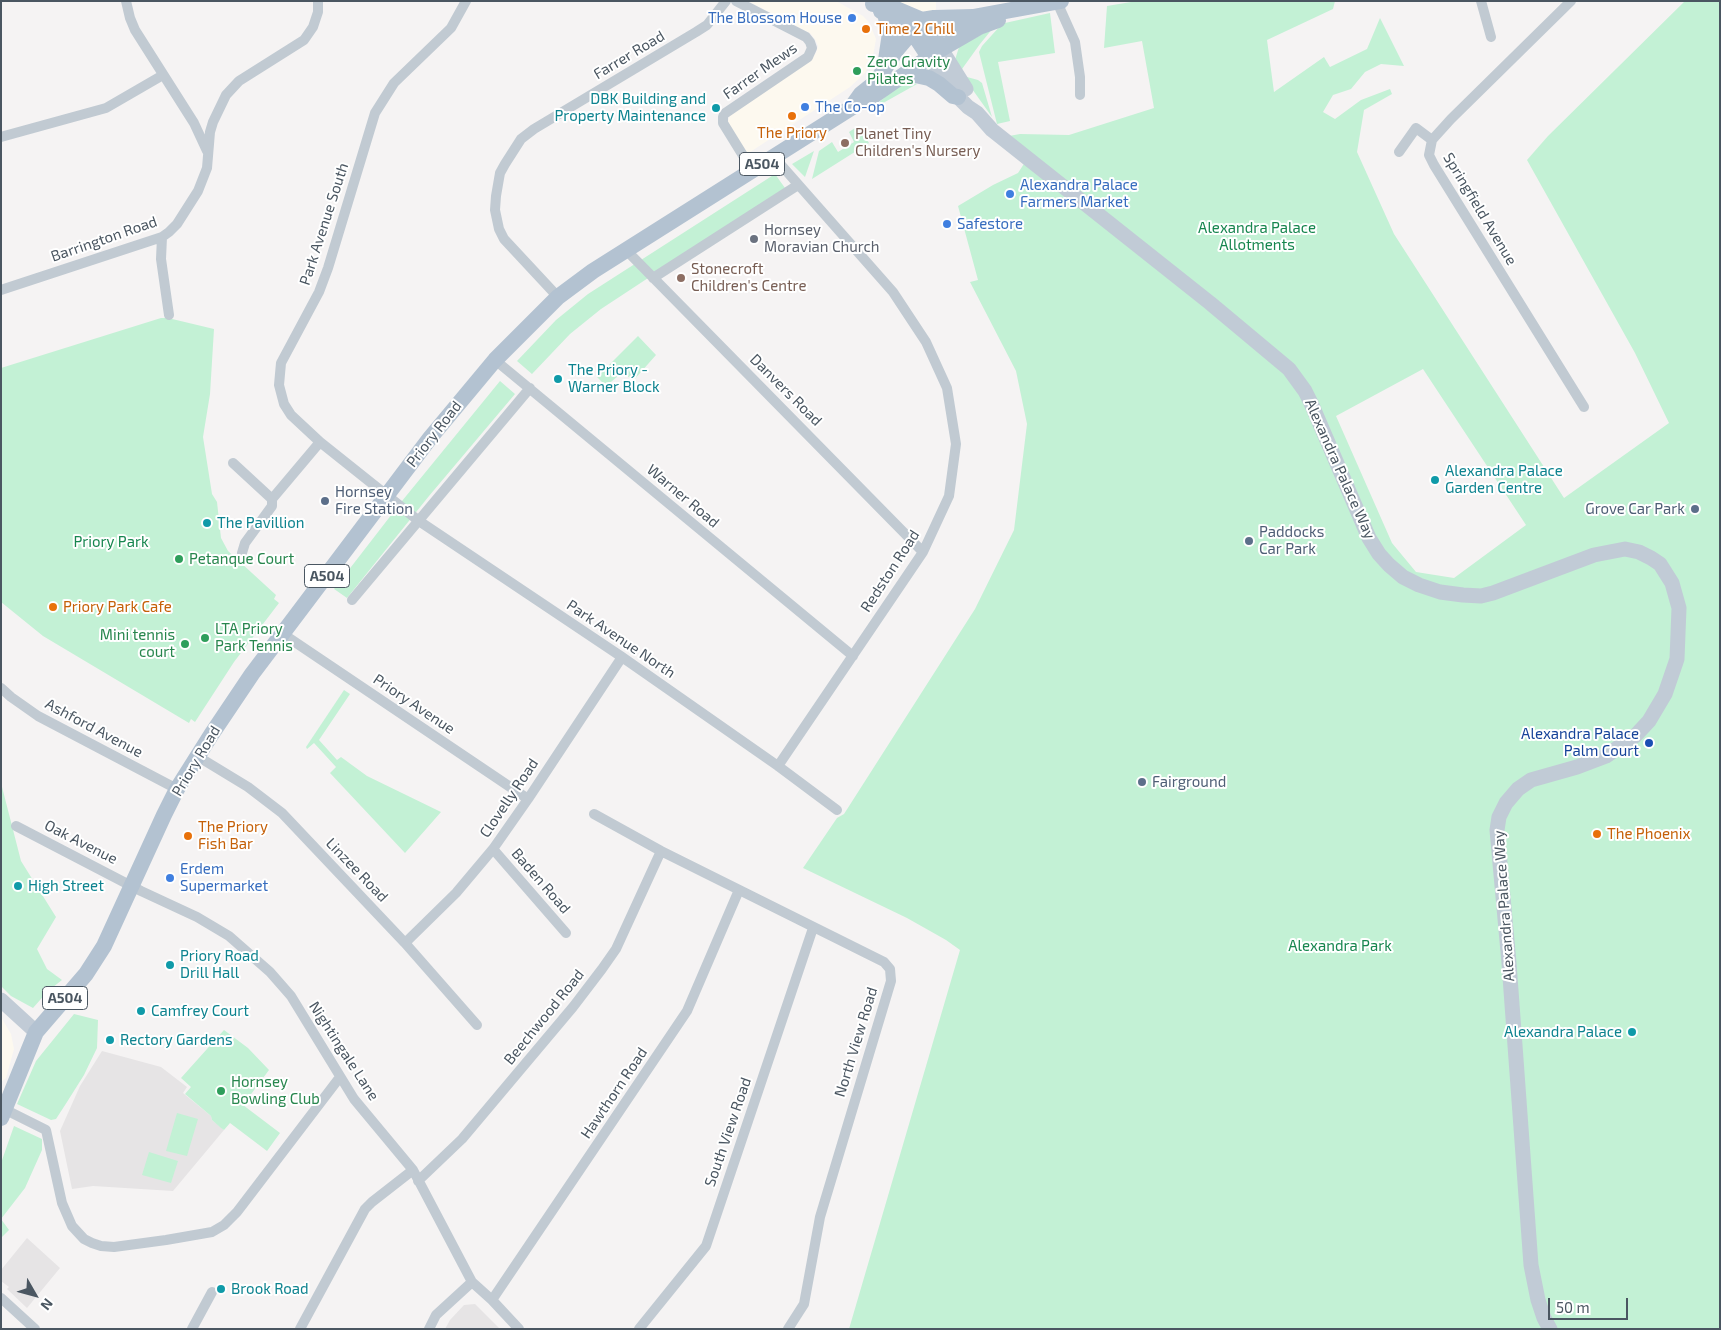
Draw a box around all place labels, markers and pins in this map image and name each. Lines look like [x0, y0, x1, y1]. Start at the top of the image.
place label: The Blossom House [708, 9, 842, 27]
marker: The Blossom House [846, 12, 858, 24]
place label: Time 2 Chill [876, 20, 955, 38]
marker: Time 2 Chill [860, 23, 872, 35]
place label: Zero Gravity Pilates [867, 53, 950, 88]
marker: Zero Gravity Pilates [851, 65, 863, 77]
place label: DBK Building and Property Maintenance [555, 90, 706, 125]
place label: The Co-op [815, 98, 885, 116]
marker: The Co-op [799, 101, 811, 113]
marker: DBK Building and Property Maintenance [710, 102, 722, 114]
marker: The Priory [786, 110, 798, 122]
place label: The Priory [757, 124, 827, 142]
place label: Planet Tiny Children's Nursery [855, 125, 980, 160]
marker: Planet Tiny Children's Nursery [839, 137, 851, 149]
place label: Alexandra Palace Farmers Market [1020, 176, 1138, 211]
marker: Alexandra Palace Farmers Market [1004, 188, 1016, 200]
place label: Safestore [957, 215, 1023, 233]
marker: Safestore [941, 218, 953, 230]
place label: Hornsey Moravian Church [764, 221, 880, 256]
marker: Hornsey Moravian Church [748, 233, 760, 245]
place label: Stonecroft Children's Centre [691, 260, 806, 295]
marker: Stonecroft Children's Centre [675, 272, 687, 284]
place label: The Priory - Warner Block [568, 361, 660, 396]
marker: The Priory - Warner Block [552, 373, 564, 385]
place label: Alexandra Palace Garden Centre [1445, 462, 1563, 497]
marker: Alexandra Palace Garden Centre [1429, 474, 1441, 486]
place label: Hornsey Fire Station [335, 483, 413, 518]
marker: Hornsey Fire Station [319, 495, 331, 507]
place label: Grove Car Park [1585, 500, 1685, 518]
marker: Grove Car Park [1689, 503, 1701, 515]
place label: The Pavillion [217, 514, 304, 532]
marker: The Pavillion [201, 517, 213, 529]
place label: Paddocks Car Park [1259, 523, 1324, 558]
marker: Paddocks Car Park [1243, 535, 1255, 547]
place label: Petanque Court [189, 550, 294, 568]
marker: Petanque Court [173, 553, 185, 565]
place label: Priory Park Cafe [63, 598, 172, 616]
marker: Priory Park Cafe [47, 601, 59, 613]
place label: LTA Priory Park Tennis [215, 620, 293, 655]
place label: Mini tennis court [100, 626, 175, 661]
marker: LTA Priory Park Tennis [199, 632, 211, 644]
marker: Mini tennis court [179, 638, 191, 650]
place label: Alexandra Palace Palm Court [1521, 725, 1639, 760]
marker: Alexandra Palace Palm Court [1643, 737, 1655, 749]
place label: Fairground [1152, 773, 1226, 791]
marker: Fairground [1136, 776, 1148, 788]
place label: The Priory Fish Bar [198, 818, 268, 853]
place label: The Phoenix [1607, 825, 1690, 843]
marker: The Phoenix [1591, 828, 1603, 840]
marker: The Priory Fish Bar [182, 830, 194, 842]
place label: Erdem Supermarket [180, 860, 268, 895]
marker: Erdem Supermarket [164, 872, 176, 884]
place label: High Street [28, 877, 104, 895]
marker: High Street [12, 880, 24, 892]
place label: Priory Road Drill Hall [180, 947, 259, 982]
marker: Priory Road Drill Hall [164, 959, 176, 971]
place label: Camfrey Court [151, 1002, 249, 1020]
marker: Camfrey Court [135, 1005, 147, 1017]
place label: Alexandra Palace [1504, 1023, 1622, 1041]
marker: Alexandra Palace [1626, 1026, 1638, 1038]
place label: Rectory Gardens [120, 1031, 233, 1049]
marker: Rectory Gardens [104, 1034, 116, 1046]
place label: Hornsey Bowling Club [231, 1073, 320, 1108]
marker: Hornsey Bowling Club [215, 1085, 227, 1097]
place label: Brook Road [231, 1280, 309, 1298]
marker: Brook Road [215, 1283, 227, 1295]

